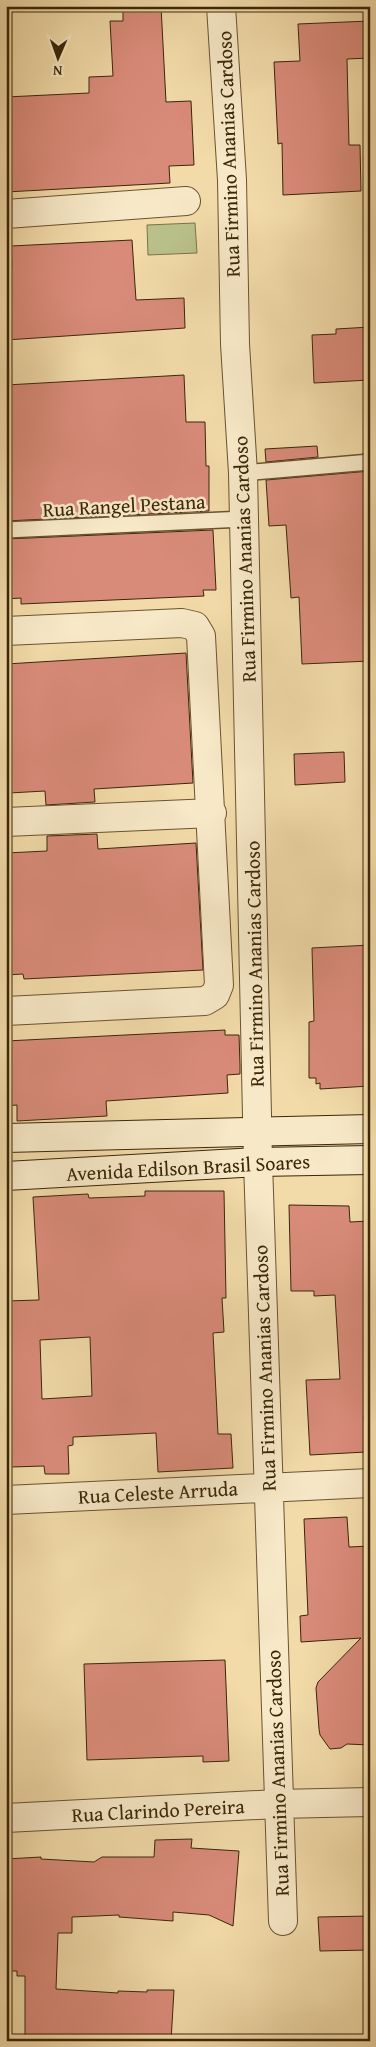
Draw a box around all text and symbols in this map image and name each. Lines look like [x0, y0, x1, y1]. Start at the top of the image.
street label: Rua Firmino Ananias Cardoso [209, 30, 247, 278]
north arrow [32, 32, 82, 82]
text: N [52, 61, 63, 81]
street label: Rua Firmino Ananias Cardoso [225, 435, 263, 683]
street label: Rua Rangel Pestana [42, 486, 207, 524]
street label: Rua Firmino Ananias Cardoso [237, 841, 271, 1087]
street label: Avenida Edilson Brasil Soares [65, 1146, 311, 1188]
street label: Rua Firmino Ananias Cardoso [245, 1244, 283, 1492]
street label: Rua Celeste Arruda [77, 1473, 239, 1511]
street label: Rua Firmino Ananias Cardoso [258, 1649, 296, 1897]
street label: Rua Clarindo Pereira [71, 1791, 246, 1829]

